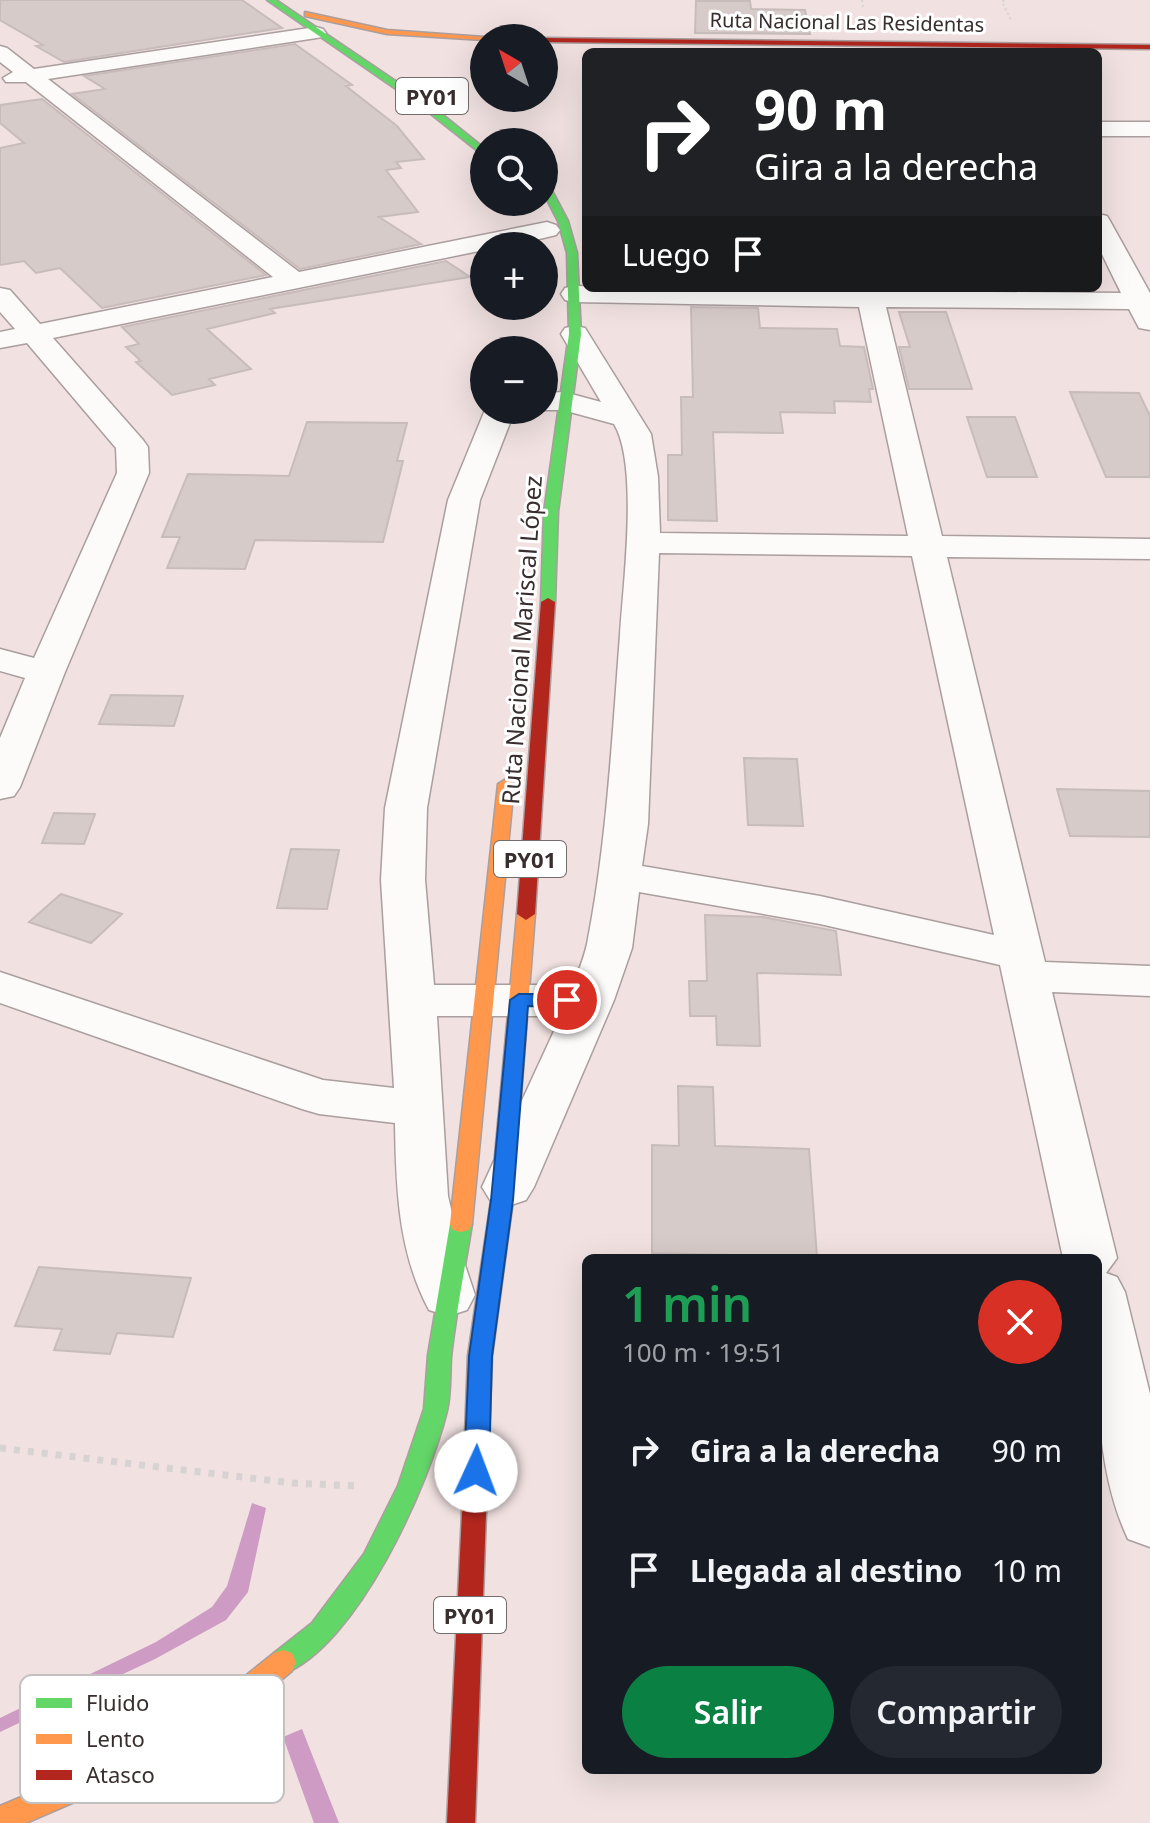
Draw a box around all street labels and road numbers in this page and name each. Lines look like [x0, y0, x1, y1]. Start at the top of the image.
street label: Ruta Nacional Las Residentas [710, 6, 984, 38]
road number: PY01 [396, 78, 468, 114]
street label: Ruta Nacional Mariscal López [493, 475, 549, 805]
road number: PY01 [494, 841, 566, 877]
road number: PY01 [434, 1597, 506, 1633]

